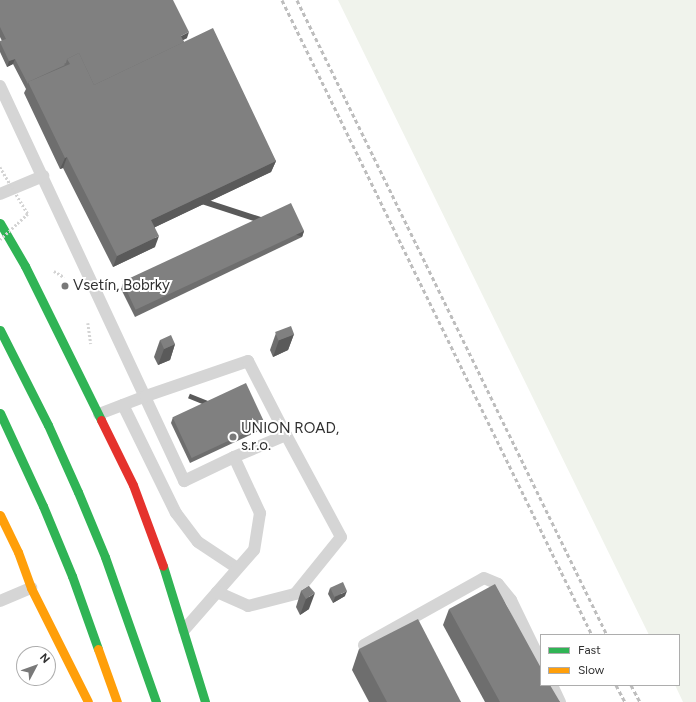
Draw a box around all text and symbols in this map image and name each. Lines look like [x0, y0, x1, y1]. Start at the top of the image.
place label: Vsetín, Bobrky [73, 277, 170, 295]
marker: Vsetín, Bobrky [60, 281, 70, 291]
place label: UNION ROAD, s.r.o. [241, 419, 339, 454]
marker: UNION ROAD, s.r.o. [228, 432, 238, 442]
legend [540, 634, 680, 686]
text: Fast [578, 643, 601, 657]
north arrow [16, 646, 56, 686]
text: N [37, 651, 52, 666]
text: Slow [578, 663, 604, 677]

